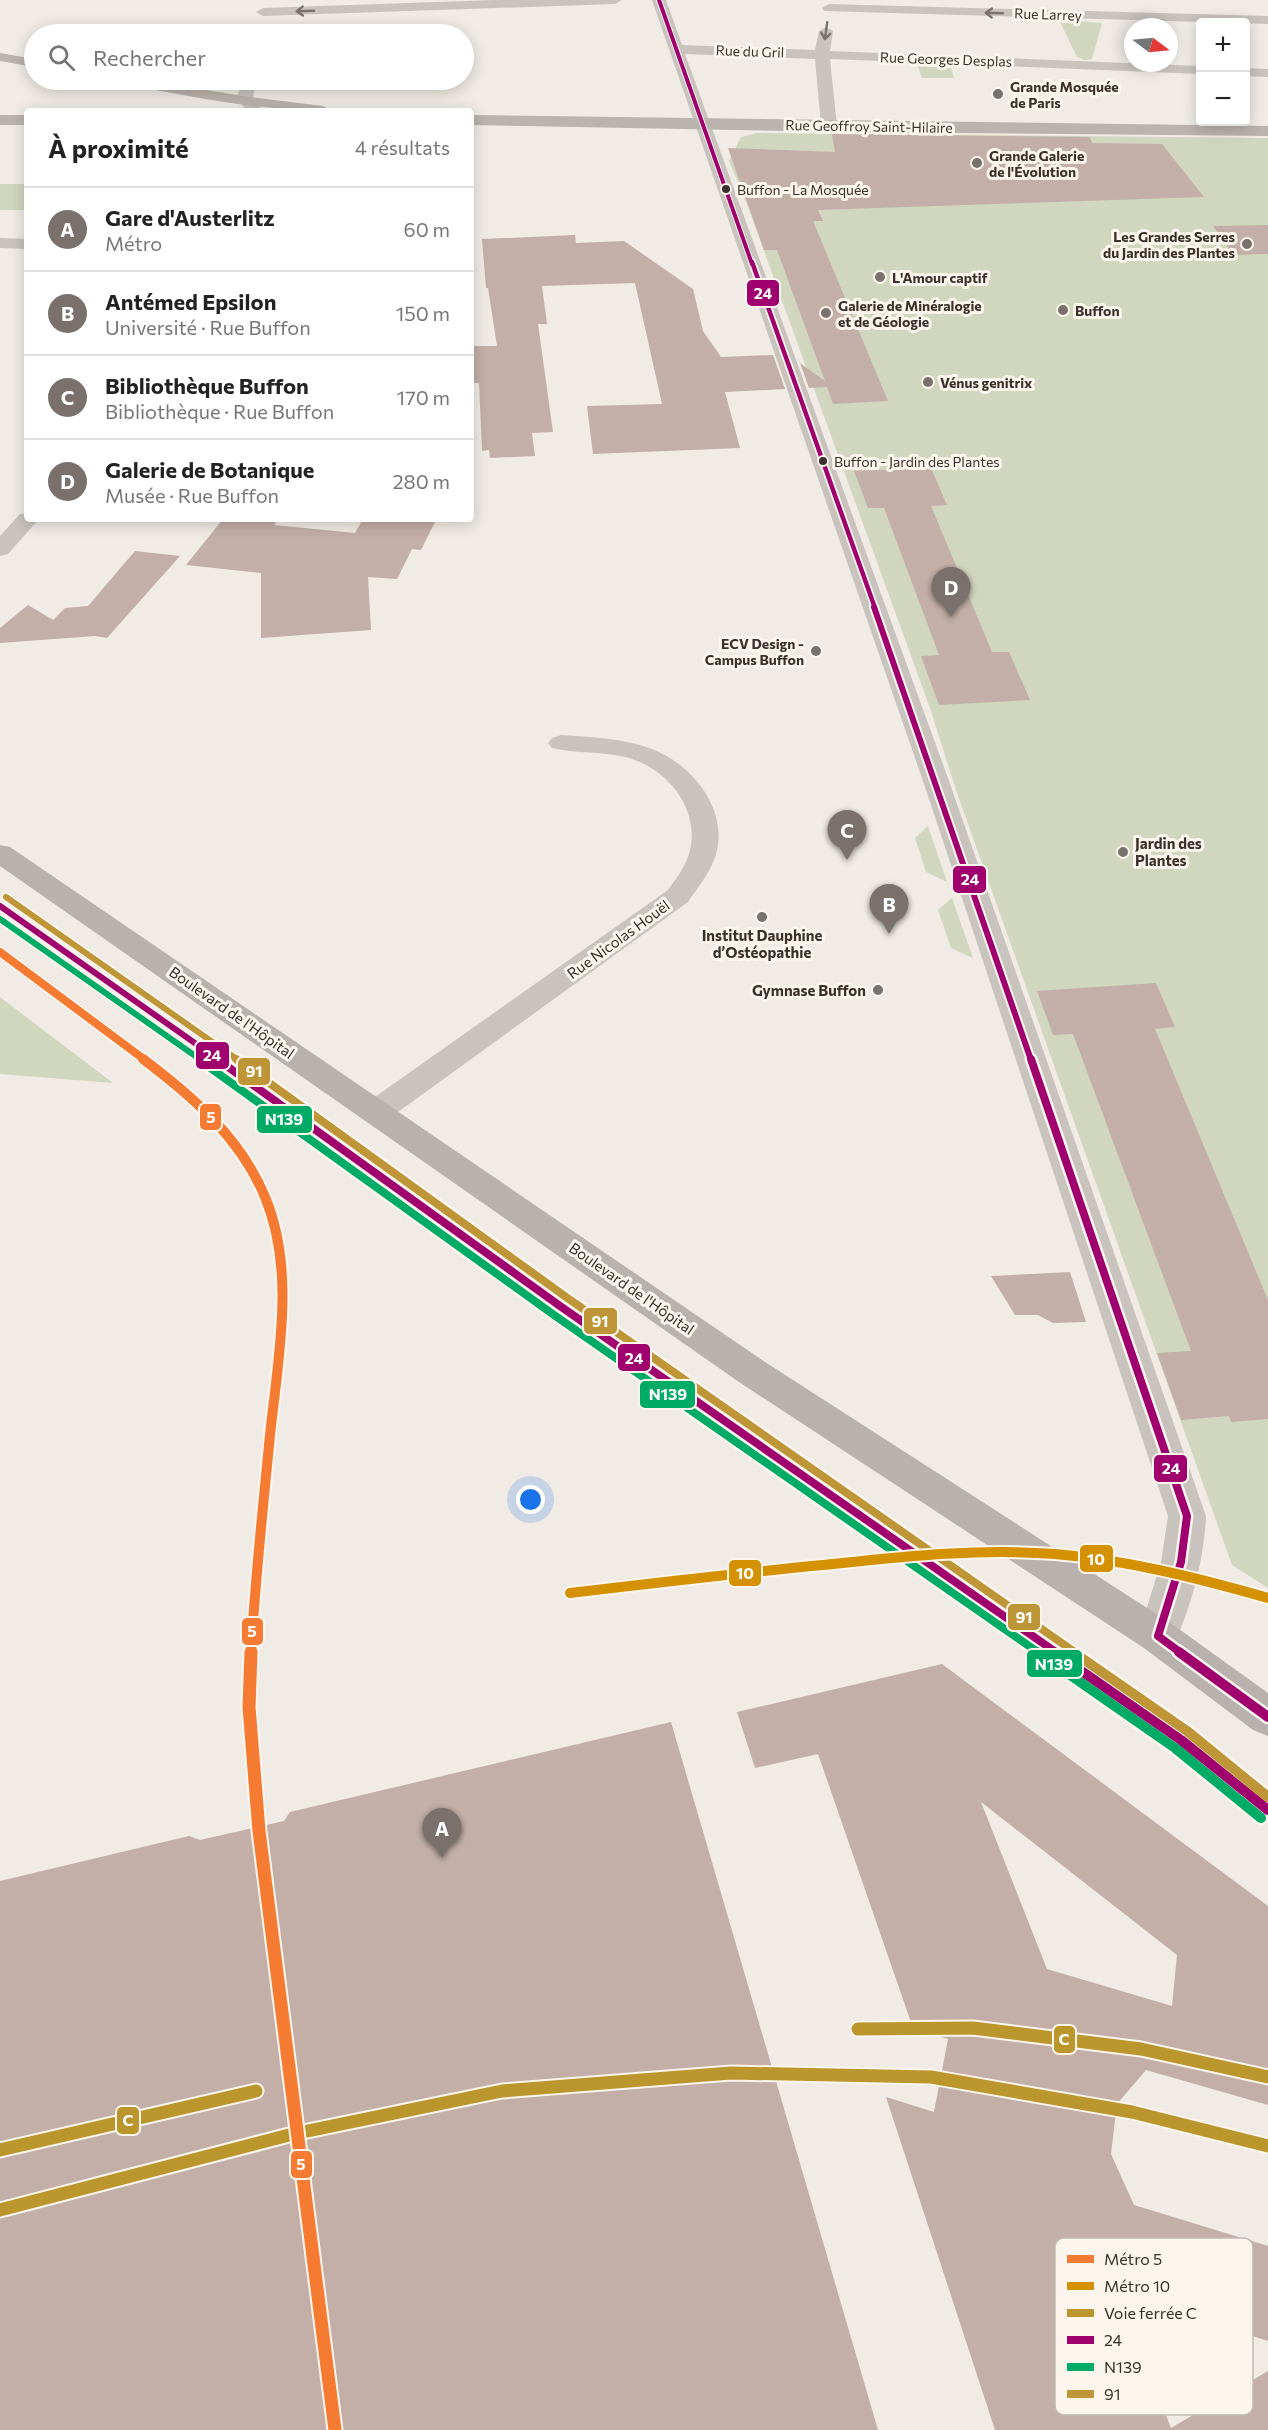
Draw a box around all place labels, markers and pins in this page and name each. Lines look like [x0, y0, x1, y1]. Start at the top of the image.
place label: Grande Mosquée de Paris [1010, 78, 1119, 111]
marker: Grande Mosquée de Paris [991, 87, 1005, 101]
place label: Grande Galerie de l'Évolution [989, 147, 1084, 180]
marker: Grande Galerie de l'Évolution [970, 156, 984, 170]
place label: Buffon - La Mosquée [737, 181, 869, 198]
marker: Buffon - La Mosquée [720, 183, 732, 195]
place label: Les Grandes Serres du Jardin des Plantes [1103, 228, 1235, 261]
marker: Les Grandes Serres du Jardin des Plantes [1240, 237, 1254, 251]
place label: L'Amour captif [892, 269, 988, 286]
marker: L'Amour captif [873, 270, 887, 284]
place label: Galerie de Minéralogie et de Géologie [838, 297, 982, 330]
place label: Buffon [1075, 302, 1120, 319]
marker: Buffon [1056, 303, 1070, 317]
marker: Galerie de Minéralogie et de Géologie [819, 306, 833, 320]
place label: Vénus genitrix [940, 374, 1032, 391]
marker: Vénus genitrix [921, 375, 935, 389]
place label: Buffon - Jardin des Plantes [834, 453, 1000, 470]
marker: Buffon - Jardin des Plantes [817, 455, 829, 467]
pin: D [932, 568, 970, 617]
place label: ECV Design - Campus Buffon [705, 635, 804, 668]
marker: ECV Design - Campus Buffon [809, 644, 823, 658]
pin: C [828, 810, 866, 860]
place label: Jardin des Plantes [1135, 834, 1202, 869]
marker: Jardin des Plantes [1116, 845, 1130, 859]
pin: B [870, 884, 908, 934]
marker: Institut Dauphine d’Ostéopathie [755, 910, 769, 924]
place label: Institut Dauphine d’Ostéopathie [702, 926, 822, 961]
place label: Gymnase Buffon [752, 981, 866, 999]
marker: Gymnase Buffon [871, 983, 885, 997]
pin: A [422, 1808, 462, 1858]

